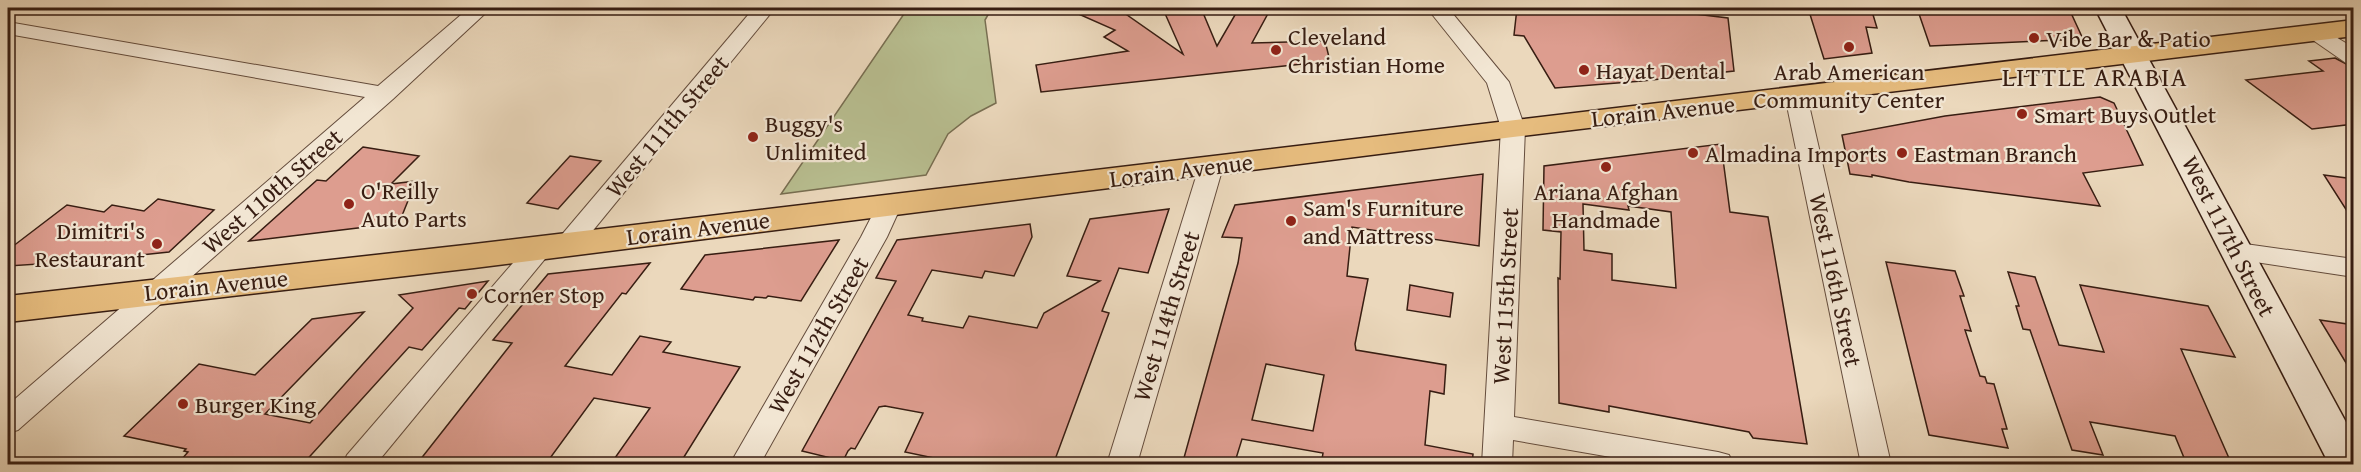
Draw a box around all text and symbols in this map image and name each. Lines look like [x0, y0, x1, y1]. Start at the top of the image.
place label: Cleveland Christian Home [1288, 19, 1445, 82]
place label: Vibe Bar & Patio [2046, 21, 2211, 56]
marker: Vibe Bar & Patio [2027, 31, 2041, 45]
marker: Arab American Community Center [1842, 40, 1856, 54]
marker: Cleveland Christian Home [1269, 43, 1283, 57]
street label: West 111th Street [597, 47, 738, 205]
place label: Hayat Dental [1596, 53, 1726, 88]
place label: Arab American Community Center [1754, 54, 1945, 117]
district label: LITTLE ARABIA [2002, 57, 2188, 96]
marker: Hayat Dental [1577, 63, 1591, 77]
street label: Lorain Avenue [1589, 86, 1737, 136]
place label: Smart Buys Outlet [2034, 97, 2217, 132]
place label: Buggy's Unlimited [765, 106, 867, 169]
marker: Smart Buys Outlet [2015, 107, 2029, 121]
street label: West 110th Street [194, 120, 351, 262]
marker: Buggy's Unlimited [746, 130, 760, 144]
place label: Almadina Imports [1705, 136, 1887, 171]
place label: Eastman Branch [1914, 136, 2078, 171]
street label: Lorain Avenue [1107, 144, 1255, 196]
marker: Almadina Imports [1686, 146, 1700, 160]
marker: Eastman Branch [1895, 146, 1909, 160]
street label: West 117th Street [2173, 149, 2285, 323]
marker: Ariana Afghan Handmade [1599, 160, 1613, 174]
place label: O'Reilly Auto Parts [361, 173, 467, 236]
place label: Ariana Afghan Handmade [1533, 174, 1679, 237]
place label: Sam's Furniture and Mattress [1303, 190, 1464, 253]
street label: West 116th Street [1801, 190, 1872, 371]
marker: O'Reilly Auto Parts [342, 197, 356, 211]
street label: Lorain Avenue [624, 202, 772, 254]
street label: West 115th Street [1483, 206, 1527, 385]
place label: Dimitri's Restaurant [35, 213, 146, 276]
marker: Sam's Furniture and Mattress [1284, 214, 1298, 228]
street label: West 114th Street [1123, 226, 1209, 406]
marker: Dimitri's Restaurant [150, 237, 164, 251]
street label: West 112th Street [759, 249, 878, 420]
street label: Lorain Avenue [142, 260, 290, 310]
place label: Corner Stop [484, 277, 605, 312]
marker: Corner Stop [465, 287, 479, 301]
place label: Burger King [195, 387, 316, 422]
marker: Burger King [176, 397, 190, 411]

